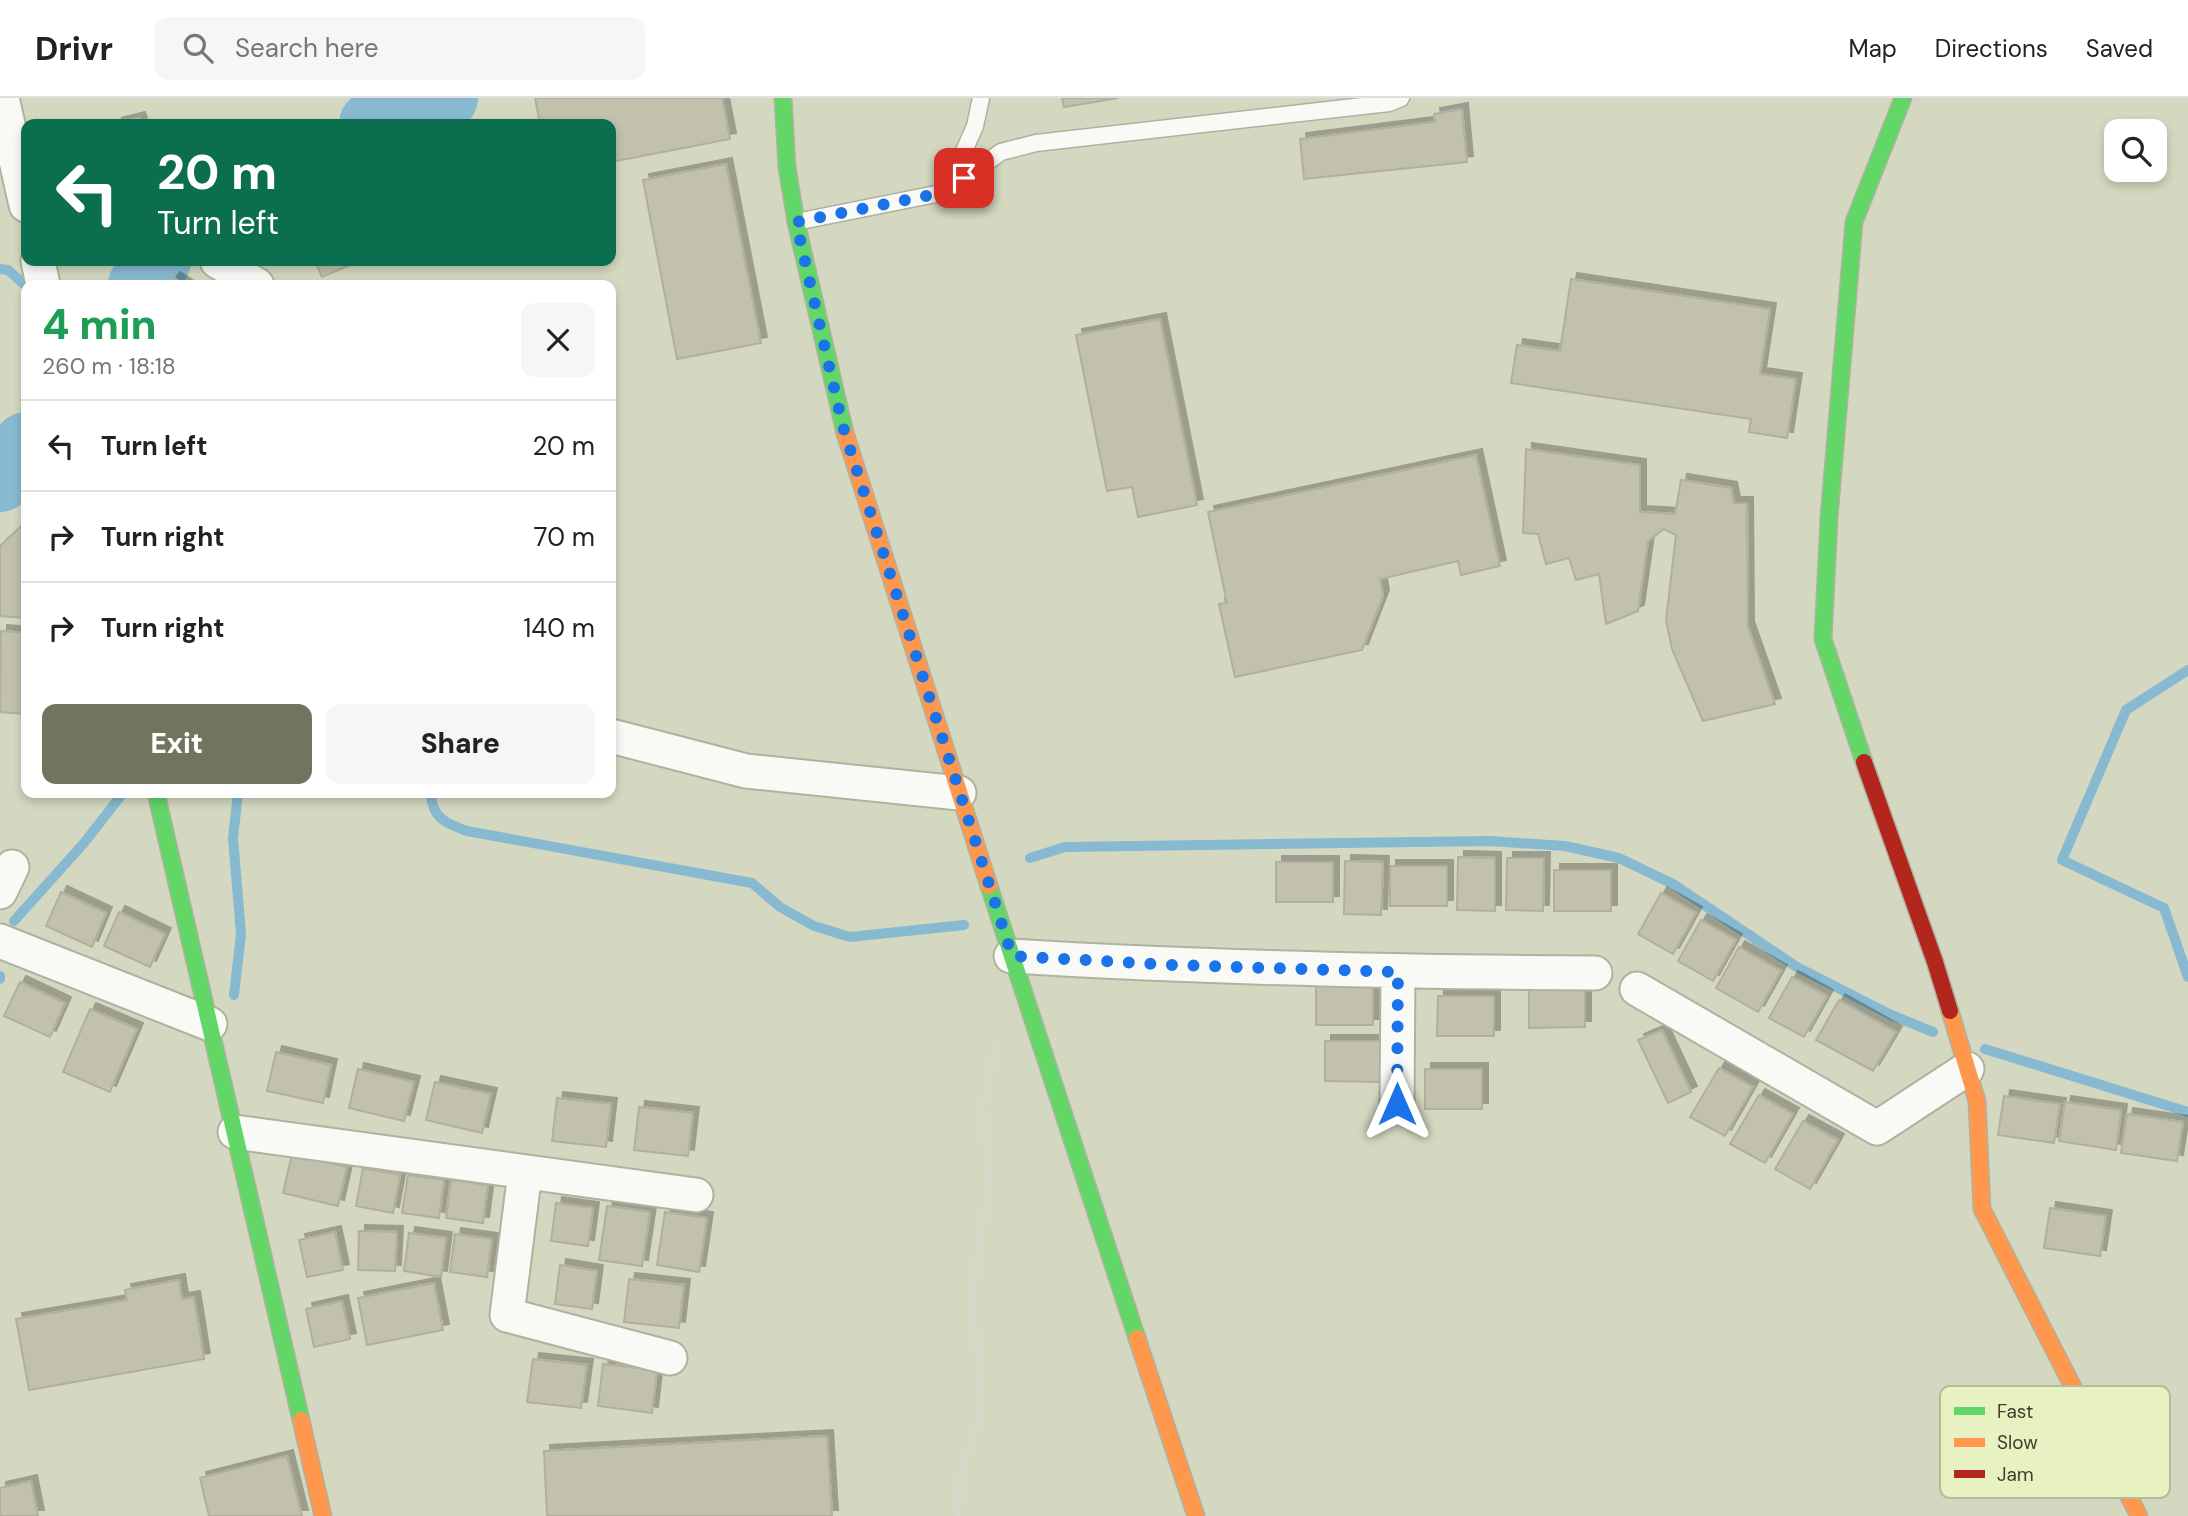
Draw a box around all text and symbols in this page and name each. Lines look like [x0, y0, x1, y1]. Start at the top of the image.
search box [155, 17, 645, 80]
text: Drivr [35, 27, 113, 70]
icon: search [179, 29, 217, 67]
text: Search here [235, 31, 378, 65]
text: Map [1849, 33, 1897, 64]
text: Directions [1935, 33, 2048, 64]
text: Saved [2086, 33, 2153, 64]
map controls [2104, 119, 2167, 182]
button: search [2104, 119, 2167, 182]
text: 20 m [157, 140, 277, 204]
icon: left [42, 147, 133, 238]
pin [934, 148, 994, 208]
icon: arrive [945, 159, 983, 197]
text: Turn left [157, 202, 279, 244]
text: 4 min [42, 297, 157, 352]
button: close [521, 303, 595, 377]
text: 260 m · 18:18 [42, 351, 176, 381]
icon: left [42, 427, 80, 465]
text: Turn left [101, 429, 208, 463]
text: 20 m [532, 429, 595, 463]
icon: right [42, 518, 80, 556]
text: Turn right [101, 520, 225, 554]
text: 70 m [534, 520, 595, 554]
icon: right [42, 609, 80, 647]
text: Turn right [101, 611, 225, 645]
text: 140 m [523, 611, 595, 645]
button: Exit [42, 704, 312, 784]
button: Share [326, 704, 595, 784]
position arrow [1360, 1067, 1434, 1141]
legend [1940, 1386, 2170, 1498]
text: Fast [1997, 1399, 2033, 1424]
text: Slow [1997, 1430, 2038, 1455]
text: Jam [1997, 1462, 2034, 1487]

